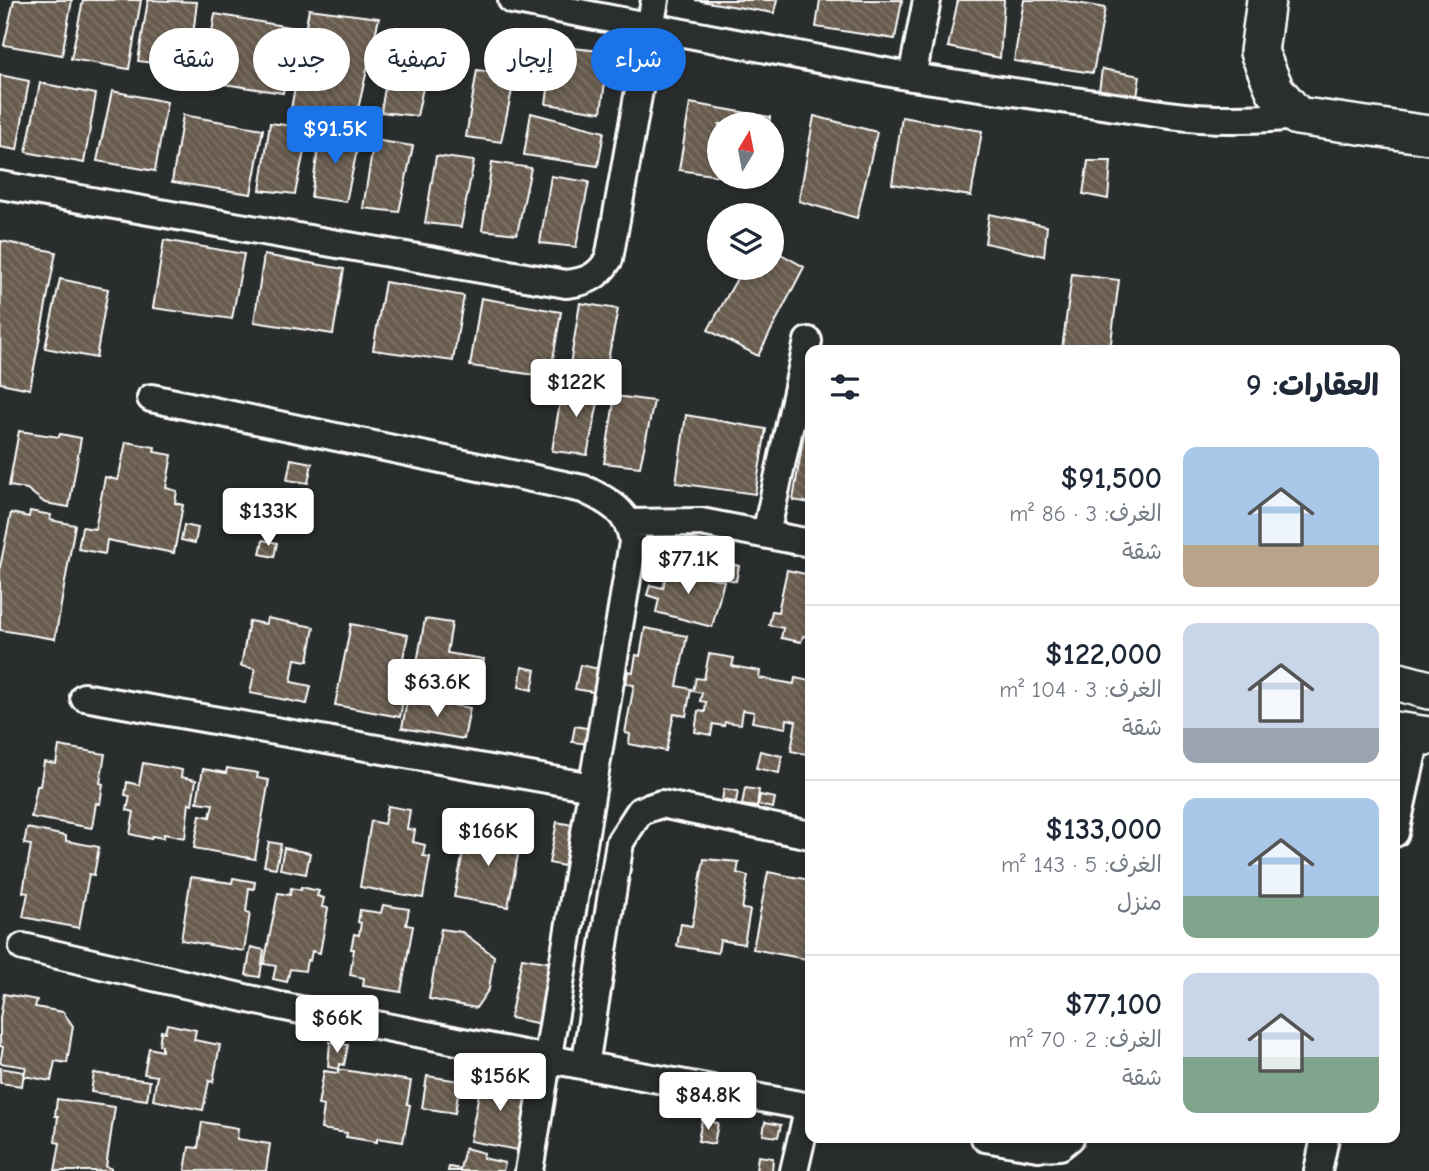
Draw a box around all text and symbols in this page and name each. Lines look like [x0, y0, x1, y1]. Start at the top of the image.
chip: شقة [149, 28, 239, 91]
chip: جديد [253, 28, 350, 91]
chip: تصفية [364, 28, 470, 91]
chip: إيجار [484, 28, 577, 91]
chip: شراء [591, 28, 686, 91]
pin: $91.5K [278, 106, 392, 166]
north arrow [707, 112, 784, 189]
map controls [707, 112, 784, 280]
text: $91.5K [303, 115, 367, 142]
button: layers [707, 203, 784, 280]
pin: $122K [527, 360, 625, 419]
text: $122K [547, 368, 605, 395]
icon: filters [826, 368, 864, 406]
text: العقارات: 9 [1246, 368, 1379, 403]
text: $91,500 [1060, 461, 1162, 496]
icon: home [1239, 475, 1323, 559]
pin: $133K [219, 489, 317, 548]
text: $133K [239, 497, 297, 524]
text: الغرف: 3 · 86 m² [1009, 500, 1162, 527]
pin: $77.1K [631, 536, 745, 596]
text: شقة [1122, 538, 1162, 565]
text: $77.1K [658, 545, 718, 572]
text: $122,000 [1045, 637, 1162, 672]
icon: home [1239, 651, 1323, 735]
pin: $63.6K [380, 660, 494, 719]
text: $63.6K [404, 668, 470, 695]
text: الغرف: 3 · 104 m² [999, 676, 1162, 703]
text: شقة [1122, 714, 1162, 741]
pin: $166K [439, 808, 537, 868]
text: $133,000 [1045, 812, 1162, 847]
text: $166K [458, 817, 518, 844]
icon: home [1239, 826, 1323, 910]
text: الغرف: 5 · 143 m² [1001, 851, 1162, 878]
text: منزل [1117, 889, 1162, 916]
text: $77,100 [1065, 987, 1162, 1022]
pin: $66K [296, 996, 378, 1055]
icon: home [1239, 1001, 1323, 1085]
text: $66K [312, 1004, 362, 1031]
text: الغرف: 2 · 70 m² [1008, 1026, 1162, 1053]
pin: $156K [451, 1054, 549, 1113]
text: $156K [470, 1062, 530, 1089]
text: شقة [1122, 1064, 1162, 1091]
pin: $84.8K [651, 1072, 765, 1132]
text: $84.8K [675, 1081, 741, 1108]

